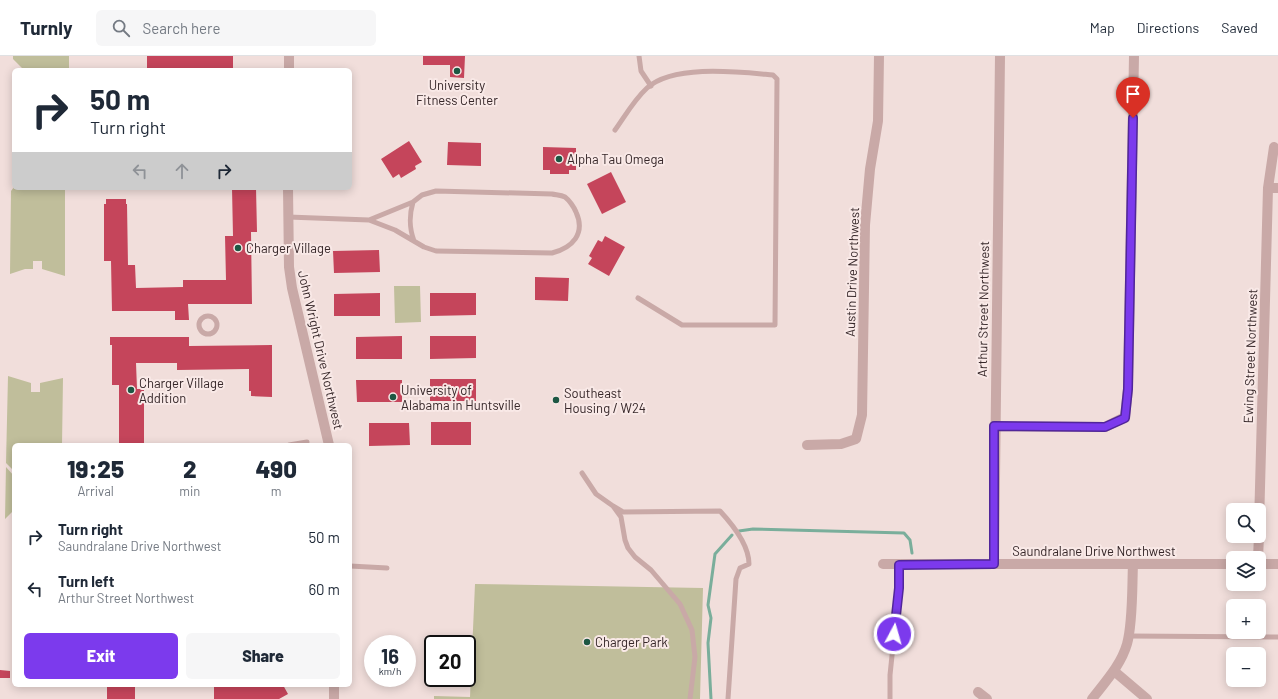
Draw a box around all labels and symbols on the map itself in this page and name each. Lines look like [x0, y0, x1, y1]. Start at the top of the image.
marker: University Fitness Center [452, 66, 462, 76]
place label: University Fitness Center [416, 77, 498, 108]
pin [1116, 77, 1150, 118]
place label: Alpha Tau Omega [567, 151, 664, 167]
marker: Alpha Tau Omega [554, 154, 564, 164]
street label: Austin Drive Northwest [842, 207, 862, 337]
place label: Charger Village [246, 240, 331, 256]
street label: Arthur Street Northwest [974, 241, 992, 377]
marker: Charger Village [233, 243, 243, 253]
street label: John Wright Drive Northwest [295, 269, 347, 431]
street label: Ewing Street Northwest [1240, 288, 1260, 424]
place label: Charger Village Addition [139, 375, 224, 406]
place label: University of Alabama in Huntsville [401, 382, 521, 413]
marker: Charger Village Addition [126, 385, 136, 395]
place label: Southeast Housing / W24 [564, 385, 646, 416]
marker: University of Alabama in Huntsville [388, 392, 398, 402]
marker: Southeast Housing / W24 [551, 395, 561, 405]
street label: Saundralane Drive Northwest [1012, 543, 1176, 559]
position arrow [873, 613, 915, 655]
place label: Charger Park [595, 634, 668, 650]
speed limit sign: 20 [424, 635, 476, 687]
marker: Charger Park [582, 637, 592, 647]

